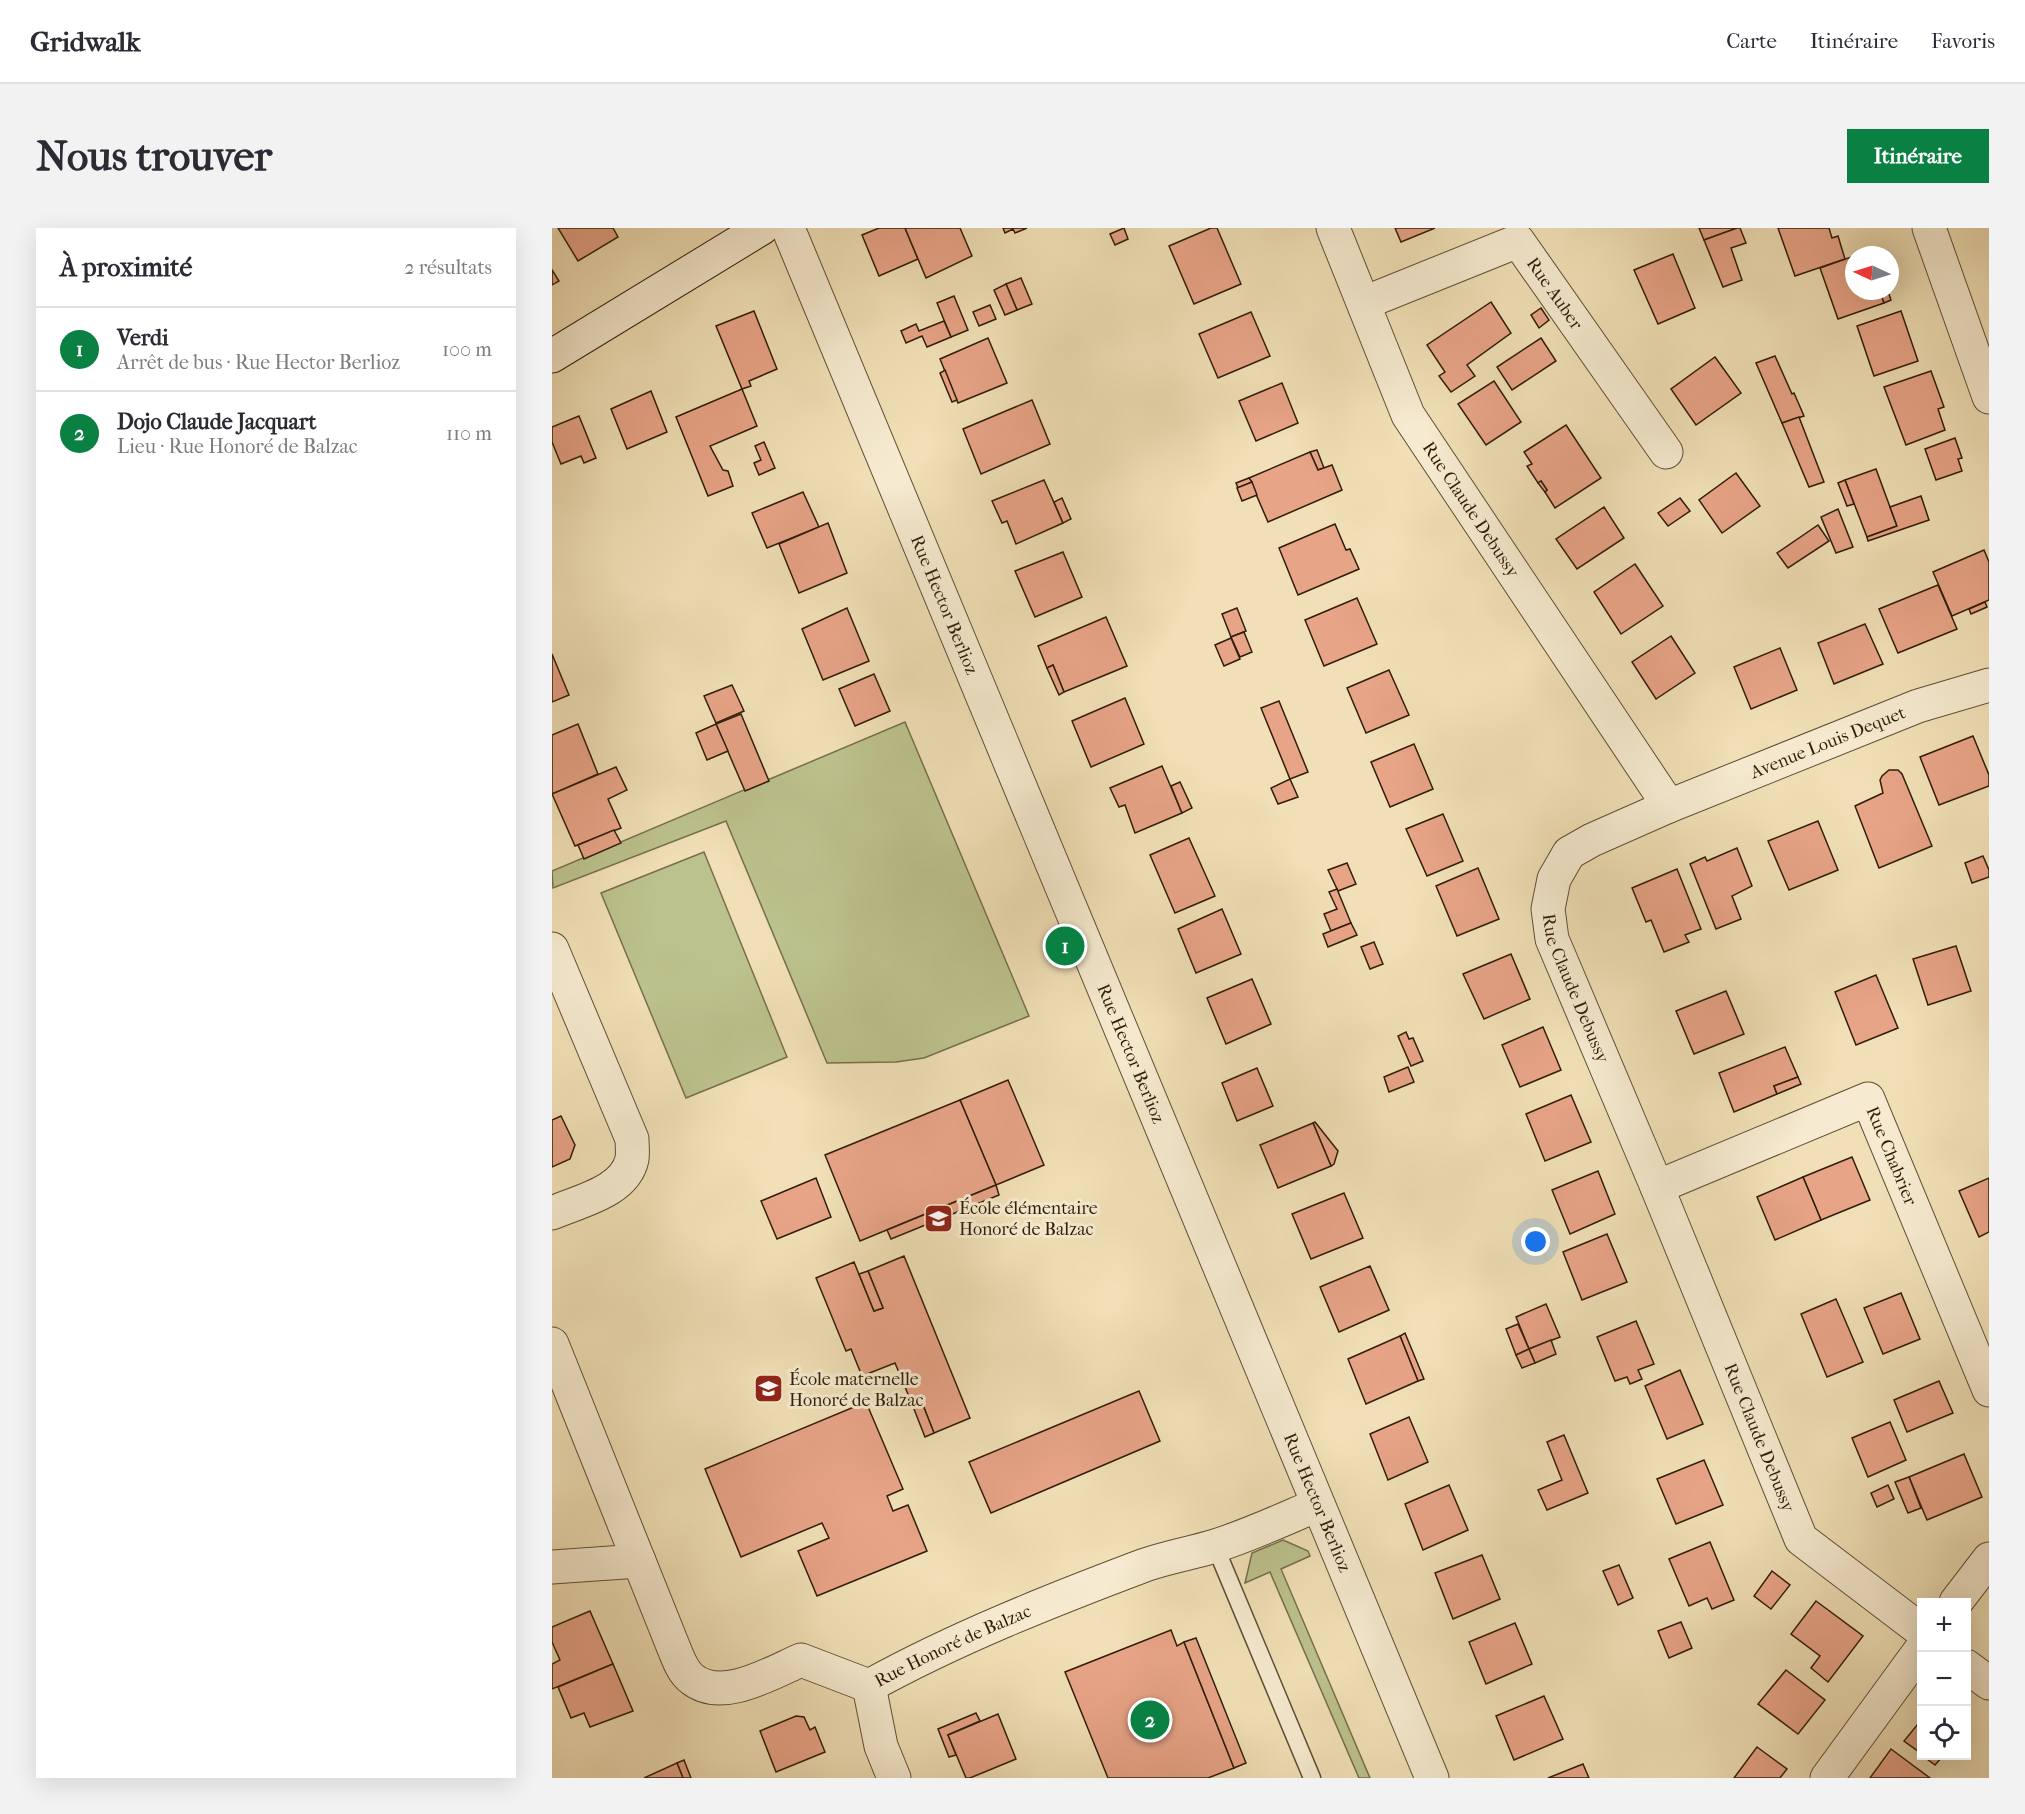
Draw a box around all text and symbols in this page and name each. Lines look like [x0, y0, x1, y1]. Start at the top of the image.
text: Gridwalk [30, 25, 141, 58]
text: Carte [1726, 29, 1777, 53]
text: Itinéraire [1810, 29, 1898, 53]
text: Favoris [1931, 29, 1995, 53]
button: Itinéraire [1847, 129, 1989, 183]
text: Nous trouver [36, 132, 272, 181]
north arrow [1845, 246, 1899, 300]
text: À proximité [60, 252, 192, 283]
street label: Rue Auber [1522, 254, 1587, 334]
text: 2 résultats [404, 256, 492, 279]
text: Verdi [117, 325, 169, 351]
text: 1 [76, 338, 83, 361]
text: 100 m [442, 338, 492, 361]
text: Arrêt de bus · Rue Hector Berlioz [117, 351, 400, 374]
text: Dojo Claude Jacquart [117, 409, 316, 435]
text: 2 [74, 422, 85, 445]
text: 110 m [446, 422, 492, 445]
text: Lieu · Rue Honoré de Balzac [117, 435, 358, 458]
street label: Rue Claude Debussy [1418, 438, 1524, 583]
street label: Rue Hector Berlioz [906, 532, 982, 678]
street label: Avenue Louis Dequet [1746, 702, 1909, 784]
street label: Rue Claude Debussy [1538, 913, 1614, 1067]
pin: 1 [1046, 924, 1084, 968]
street label: Rue Hector Berlioz [1092, 981, 1169, 1127]
street label: Rue Chabrier [1861, 1103, 1921, 1209]
place label: École élémentaire Honoré de Balzac [959, 1197, 1098, 1240]
school or university icon: École élémentaire Honoré de Balzac [922, 1202, 954, 1234]
your location [1521, 1227, 1550, 1256]
street label: Rue Claude Debussy [1719, 1360, 1799, 1516]
place label: École maternelle Honoré de Balzac [789, 1368, 924, 1411]
school or university icon: École maternelle Honoré de Balzac [752, 1373, 784, 1405]
street label: Rue Hector Berlioz [1279, 1430, 1355, 1575]
map controls [1917, 1598, 1971, 1760]
button: + [1917, 1598, 1971, 1652]
street label: Rue Honoré de Balzac [871, 1601, 1034, 1692]
button: − [1917, 1652, 1971, 1706]
pin: 2 [1130, 1698, 1170, 1742]
button: locate [1917, 1706, 1971, 1760]

